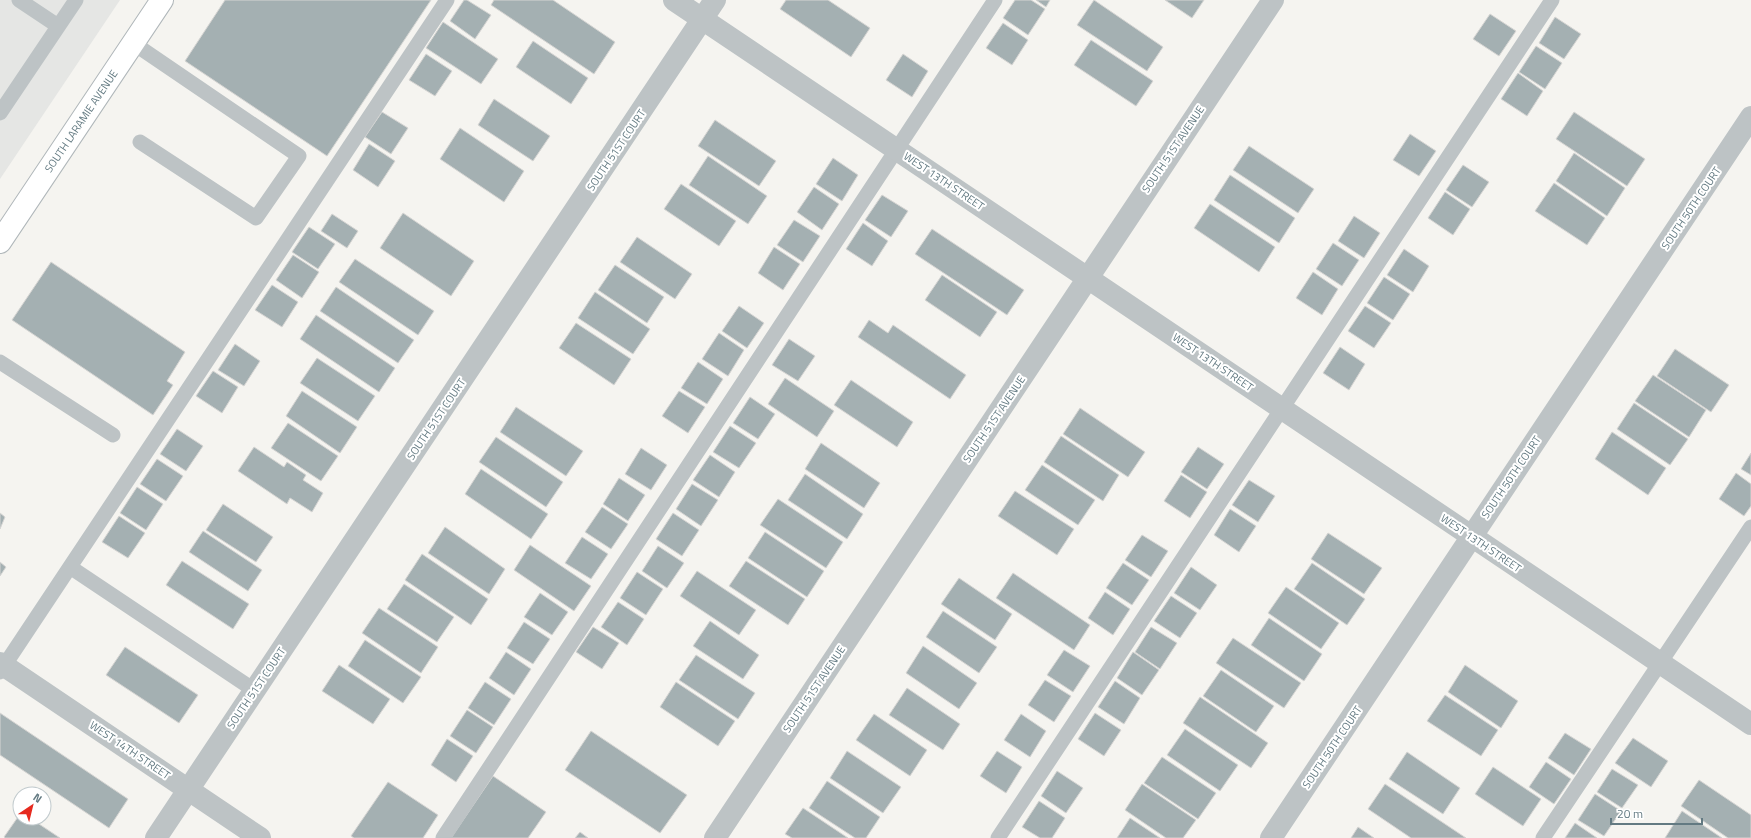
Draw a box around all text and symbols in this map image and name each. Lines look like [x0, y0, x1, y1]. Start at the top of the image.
street label: SOUTH LARAMIE AVENUE [41, 66, 121, 176]
street label: SOUTH 51ST AVENUE [1138, 102, 1208, 196]
street label: SOUTH 51ST COURT [583, 106, 649, 194]
street label: WEST 13TH STREET [900, 148, 988, 214]
street label: SOUTH 50TH COURT [1657, 163, 1725, 252]
street label: WEST 13TH STREET [1169, 329, 1257, 395]
street label: SOUTH 51ST AVENUE [959, 372, 1029, 466]
street label: SOUTH 51ST COURT [403, 375, 469, 463]
street label: SOUTH 50TH COURT [1477, 432, 1545, 521]
street label: WEST 13TH STREET [1437, 510, 1525, 576]
street label: SOUTH 51ST AVENUE [779, 642, 849, 736]
street label: SOUTH 51ST COURT [223, 644, 289, 732]
street label: SOUTH 50TH COURT [1298, 702, 1366, 791]
street label: WEST 14TH STREET [86, 717, 174, 783]
north arrow [12, 786, 52, 826]
text: N [30, 789, 45, 807]
scale bar [1611, 800, 1702, 826]
text: 20 m [1617, 804, 1643, 823]

